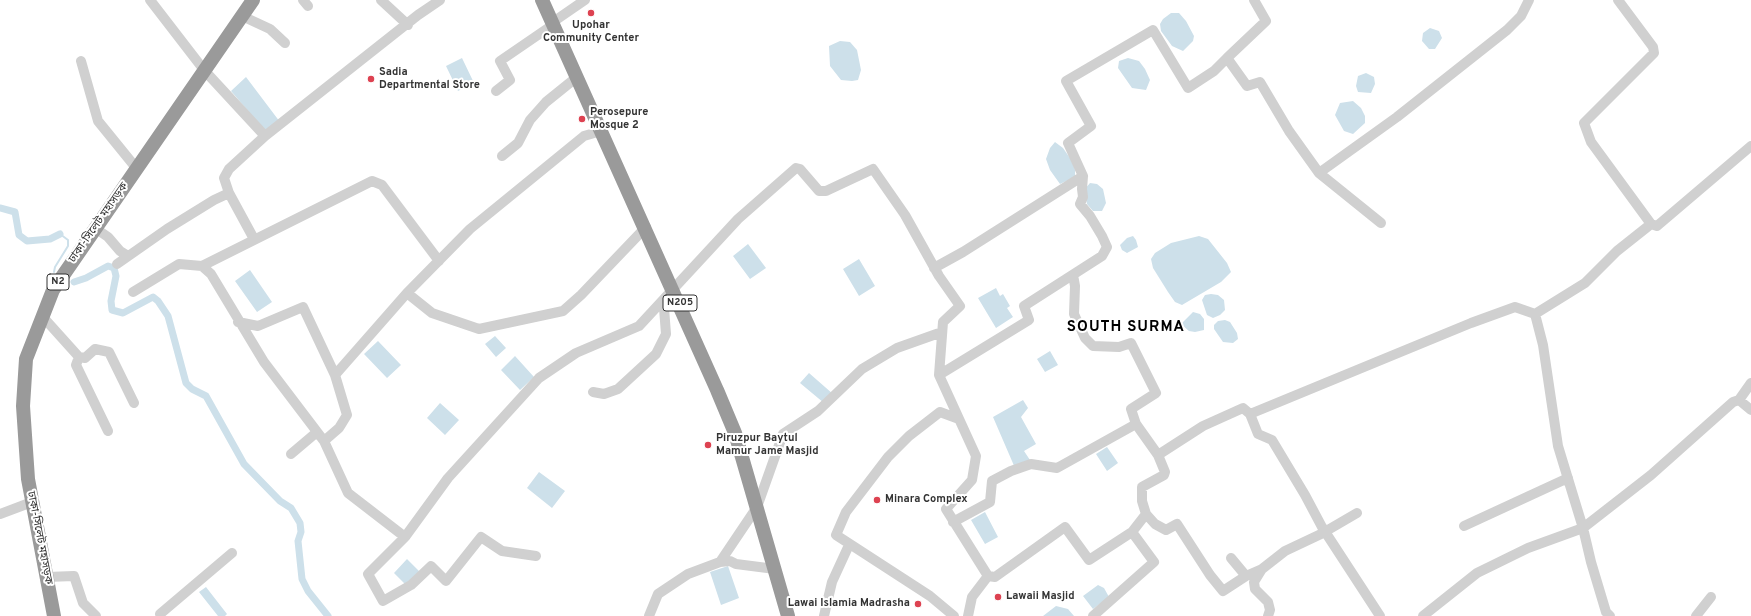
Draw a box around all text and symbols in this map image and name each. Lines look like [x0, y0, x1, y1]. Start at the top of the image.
marker: Upohar Community Center [586, 8, 596, 18]
place label: Upohar Community Center [543, 19, 639, 45]
place label: Sadia Departmental Store [379, 66, 480, 92]
marker: Sadia Departmental Store [366, 74, 376, 84]
place label: Perosepure Mosque 2 [590, 106, 648, 132]
marker: Perosepure Mosque 2 [577, 114, 587, 124]
street label: ঢাকা-সিলেট মহাসড়ক [66, 180, 132, 266]
road number: N2 [47, 274, 69, 290]
road number: N205 [663, 295, 697, 311]
district label: SOUTH SURMA [1067, 319, 1185, 337]
place label: Piruzpur Baytul Mamur Jame Masjid [716, 432, 819, 458]
marker: Piruzpur Baytul Mamur Jame Masjid [703, 440, 713, 450]
street label: ঢাকা-সিলেট মহাসড়ক [23, 490, 55, 586]
place label: Minara Complex [885, 493, 968, 507]
marker: Minara Complex [872, 495, 882, 505]
place label: Lawaii Masjid [1006, 590, 1075, 604]
marker: Lawaii Masjid [993, 592, 1003, 602]
place label: Lawai Islamia Madrasha [788, 597, 910, 611]
marker: Lawai Islamia Madrasha [913, 599, 923, 609]

